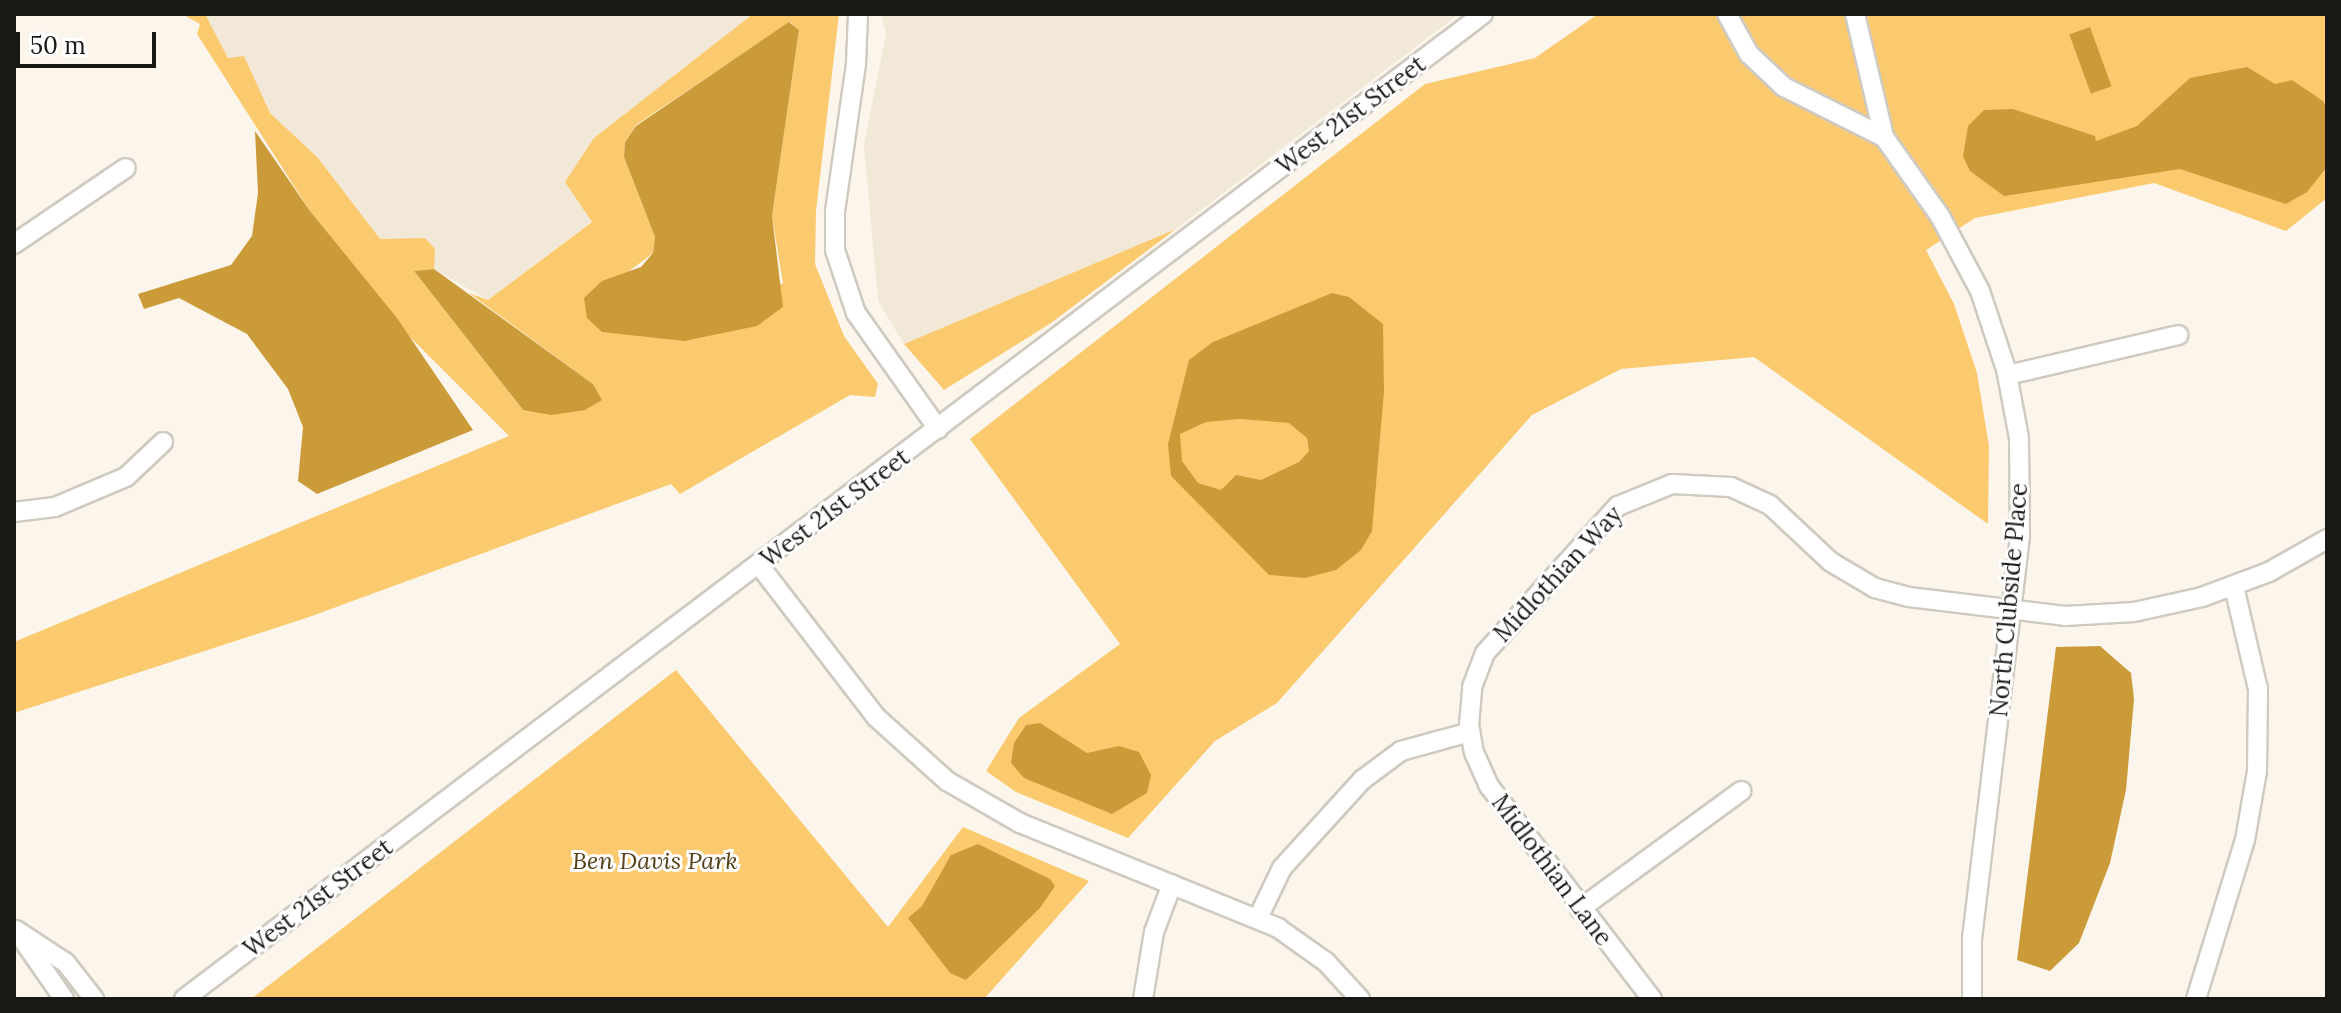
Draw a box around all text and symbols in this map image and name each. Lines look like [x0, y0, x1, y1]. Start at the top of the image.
scale bar [20, 16, 160, 66]
text: 50 m [30, 30, 86, 61]
street label: West 21st Street [1271, 50, 1431, 180]
street label: West 21st Street [755, 443, 915, 573]
street label: North Clubside Place [1984, 482, 2034, 718]
street label: Midlothian Way [1488, 500, 1628, 648]
street label: Midlothian Lane [1486, 789, 1618, 951]
street label: West 21st Street [238, 833, 398, 963]
park label: Ben Davis Park [572, 847, 738, 875]

